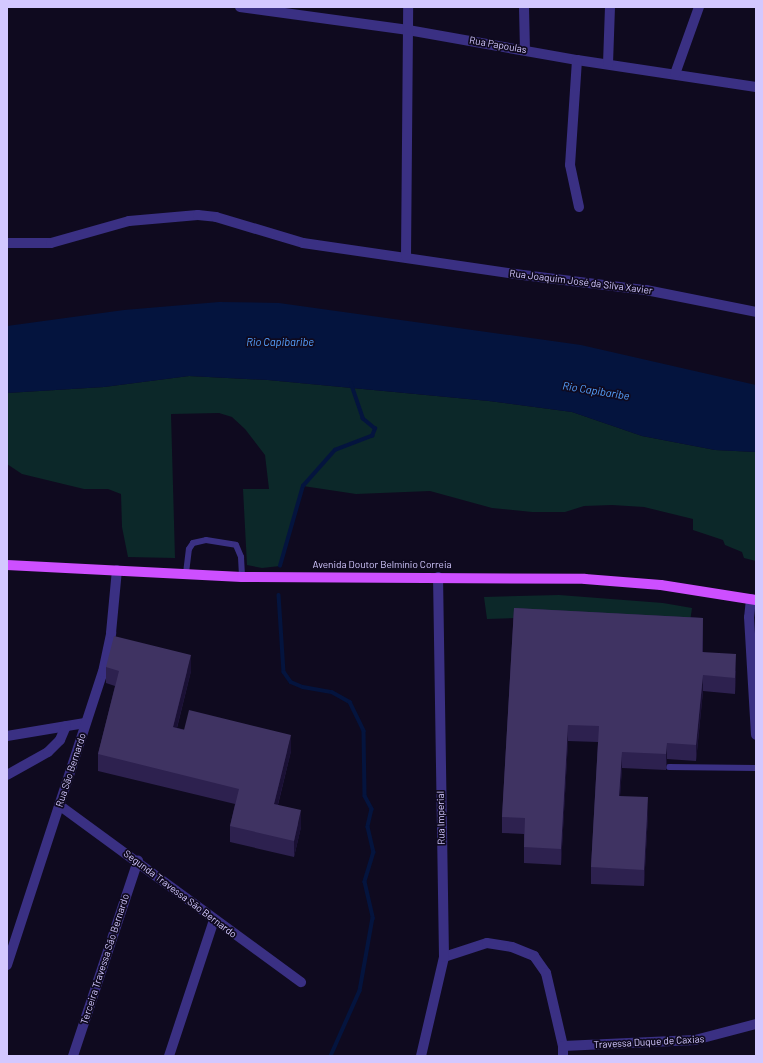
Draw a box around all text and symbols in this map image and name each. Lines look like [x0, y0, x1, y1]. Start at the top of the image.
street label: Rua Papoulas [468, 34, 528, 56]
street label: Rua Joaquim José da Silva Xavier [509, 267, 653, 297]
water label: Rio Capibaribe [246, 335, 314, 349]
water label: Rio Capibaribe [562, 379, 630, 403]
street label: Avenida Doutor Belmínio Correia [312, 559, 452, 571]
street label: Rua São Bernardo [53, 731, 89, 809]
street label: Rua Imperial [435, 791, 447, 845]
street label: Segunda Travessa São Bernardo [121, 848, 239, 940]
street label: Terceira Travessa São Bernardo [78, 892, 132, 1026]
street label: Travessa Duque de Caxias [593, 1033, 705, 1051]

